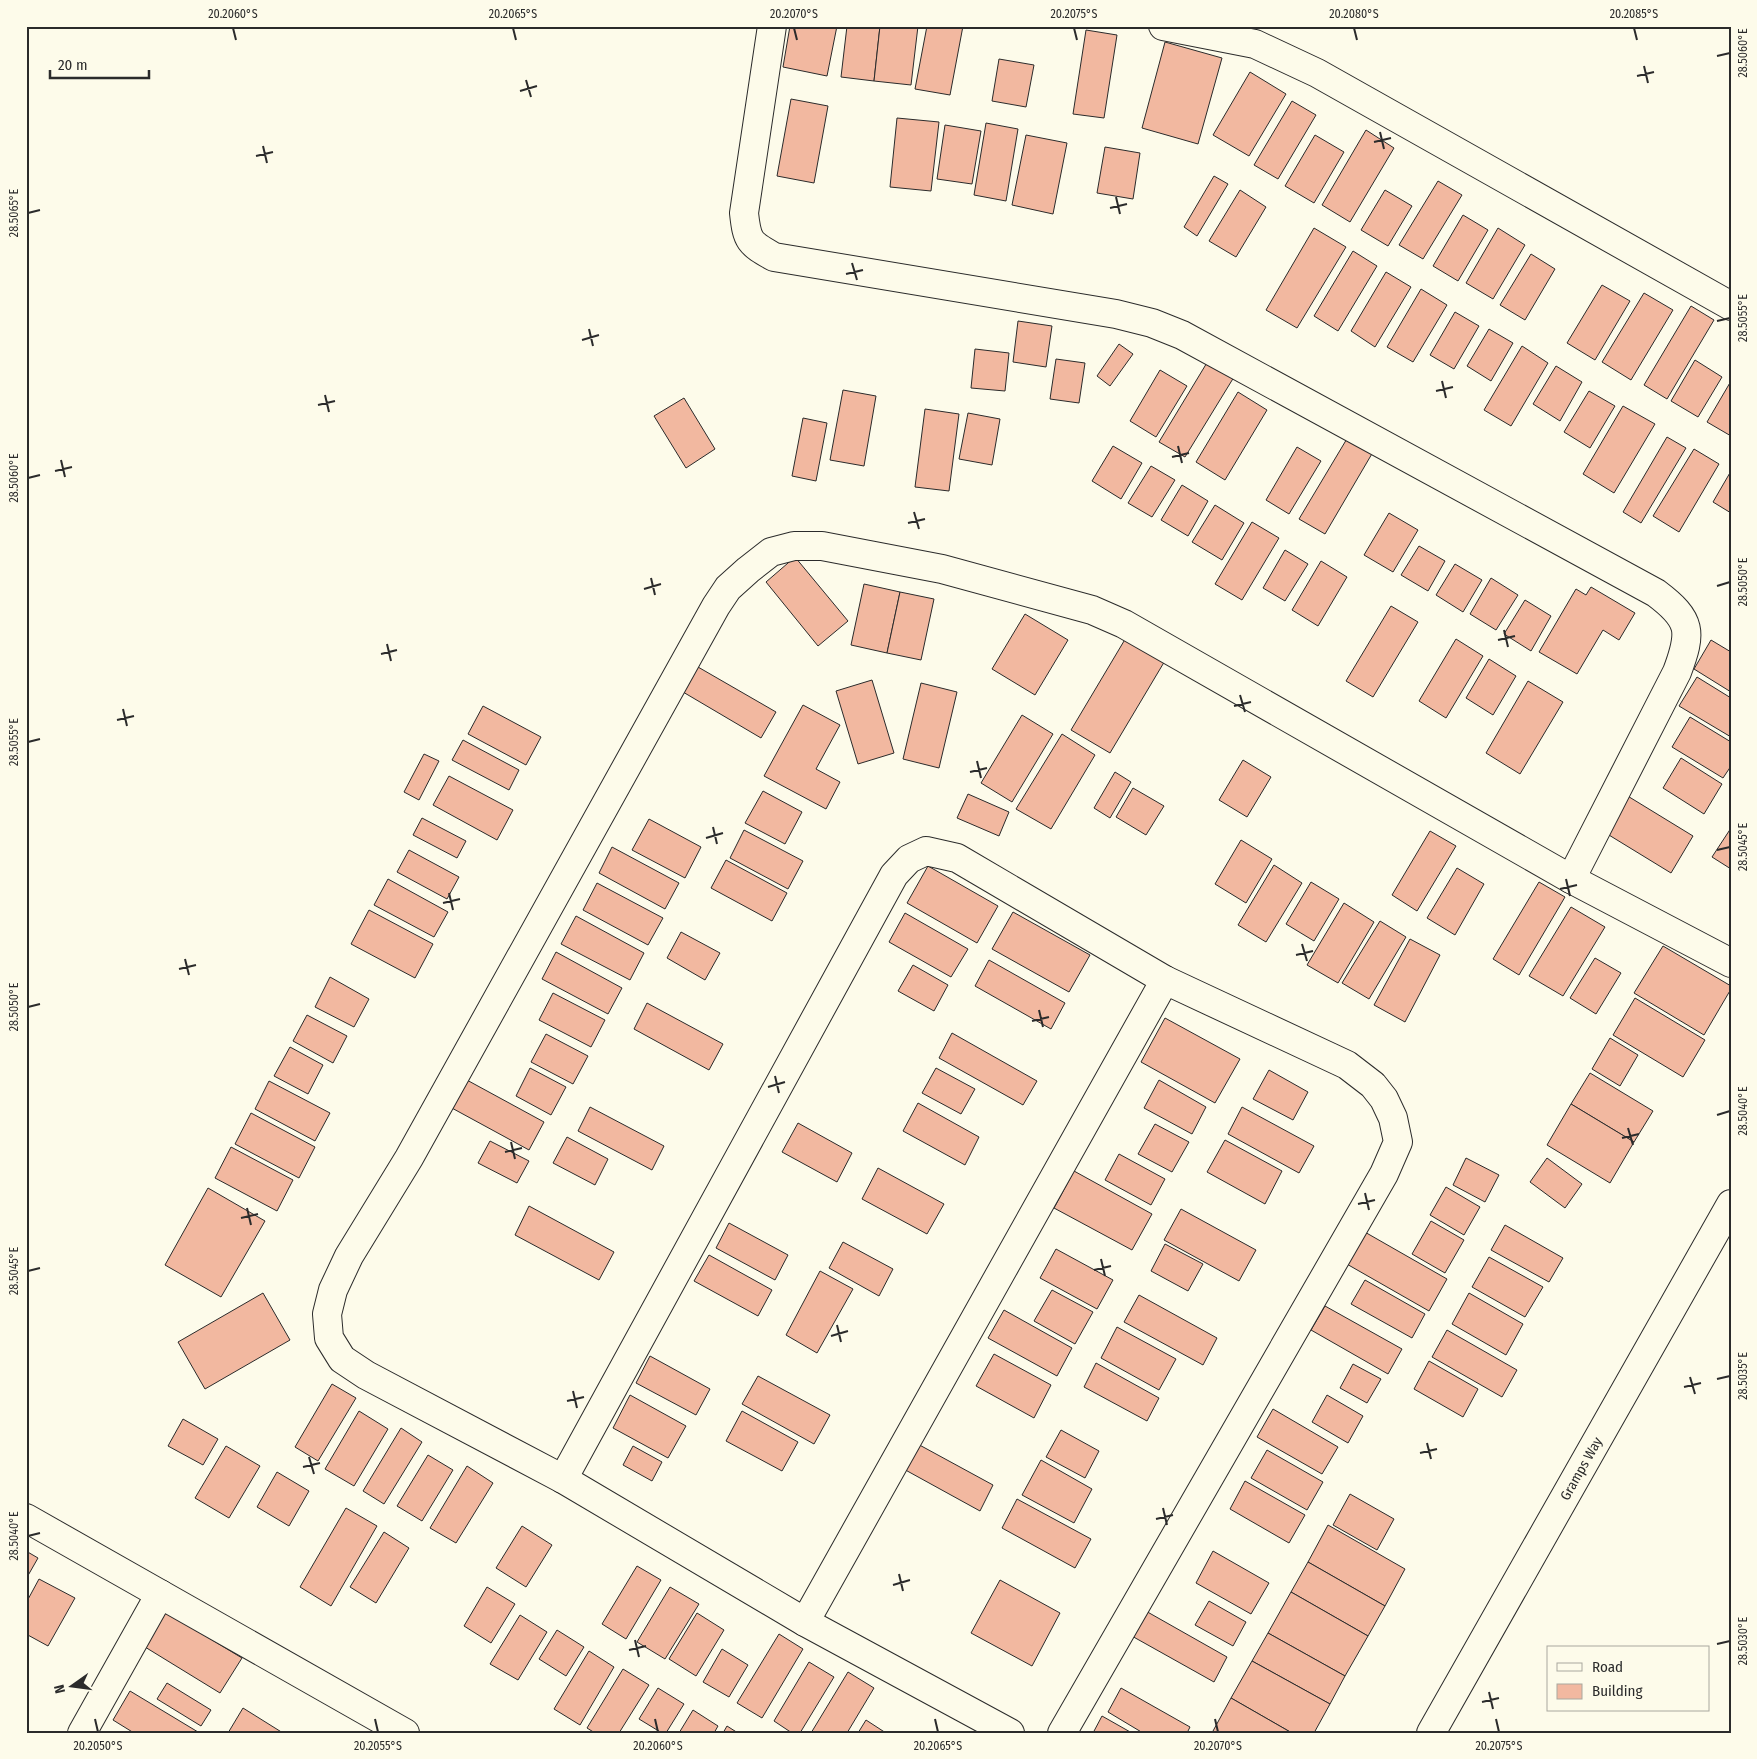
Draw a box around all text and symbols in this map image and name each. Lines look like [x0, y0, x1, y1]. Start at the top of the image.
text: 20.2060°S [208, 7, 258, 21]
text: 20.2065°S [489, 7, 537, 21]
text: 20.2070°S [770, 7, 818, 21]
text: 20.2075°S [1050, 7, 1098, 21]
text: 20.2080°S [1329, 7, 1379, 21]
text: 20.2085°S [1610, 7, 1658, 21]
text: 28.5060°E [1736, 28, 1750, 78]
scale bar [50, 48, 149, 80]
text: 20 m [58, 56, 88, 74]
text: 28.5065°E [7, 189, 21, 237]
text: 28.5055°E [1736, 294, 1750, 342]
text: 28.5060°E [7, 453, 21, 503]
text: 28.5050°E [1736, 557, 1750, 606]
text: 28.5055°E [7, 718, 21, 766]
text: 28.5045°E [1736, 823, 1750, 871]
text: 28.5050°E [7, 982, 21, 1031]
text: 28.5040°E [1736, 1086, 1750, 1136]
text: 28.5045°E [7, 1247, 21, 1295]
text: 28.5035°E [1736, 1352, 1750, 1400]
street label: Gramps Way [1556, 1433, 1606, 1503]
text: 28.5040°E [7, 1511, 21, 1561]
text: 28.5030°E [1736, 1616, 1750, 1665]
legend [1547, 1646, 1710, 1712]
text: Road [1592, 1658, 1623, 1676]
north arrow [48, 1662, 98, 1712]
text: Building [1592, 1682, 1643, 1700]
text: N [51, 1683, 69, 1695]
text: 20.2050°S [74, 1739, 123, 1753]
text: 20.2055°S [354, 1739, 402, 1753]
text: 20.2060°S [633, 1739, 683, 1753]
text: 20.2065°S [914, 1739, 962, 1753]
text: 20.2070°S [1194, 1739, 1242, 1753]
text: 20.2075°S [1475, 1739, 1523, 1753]

